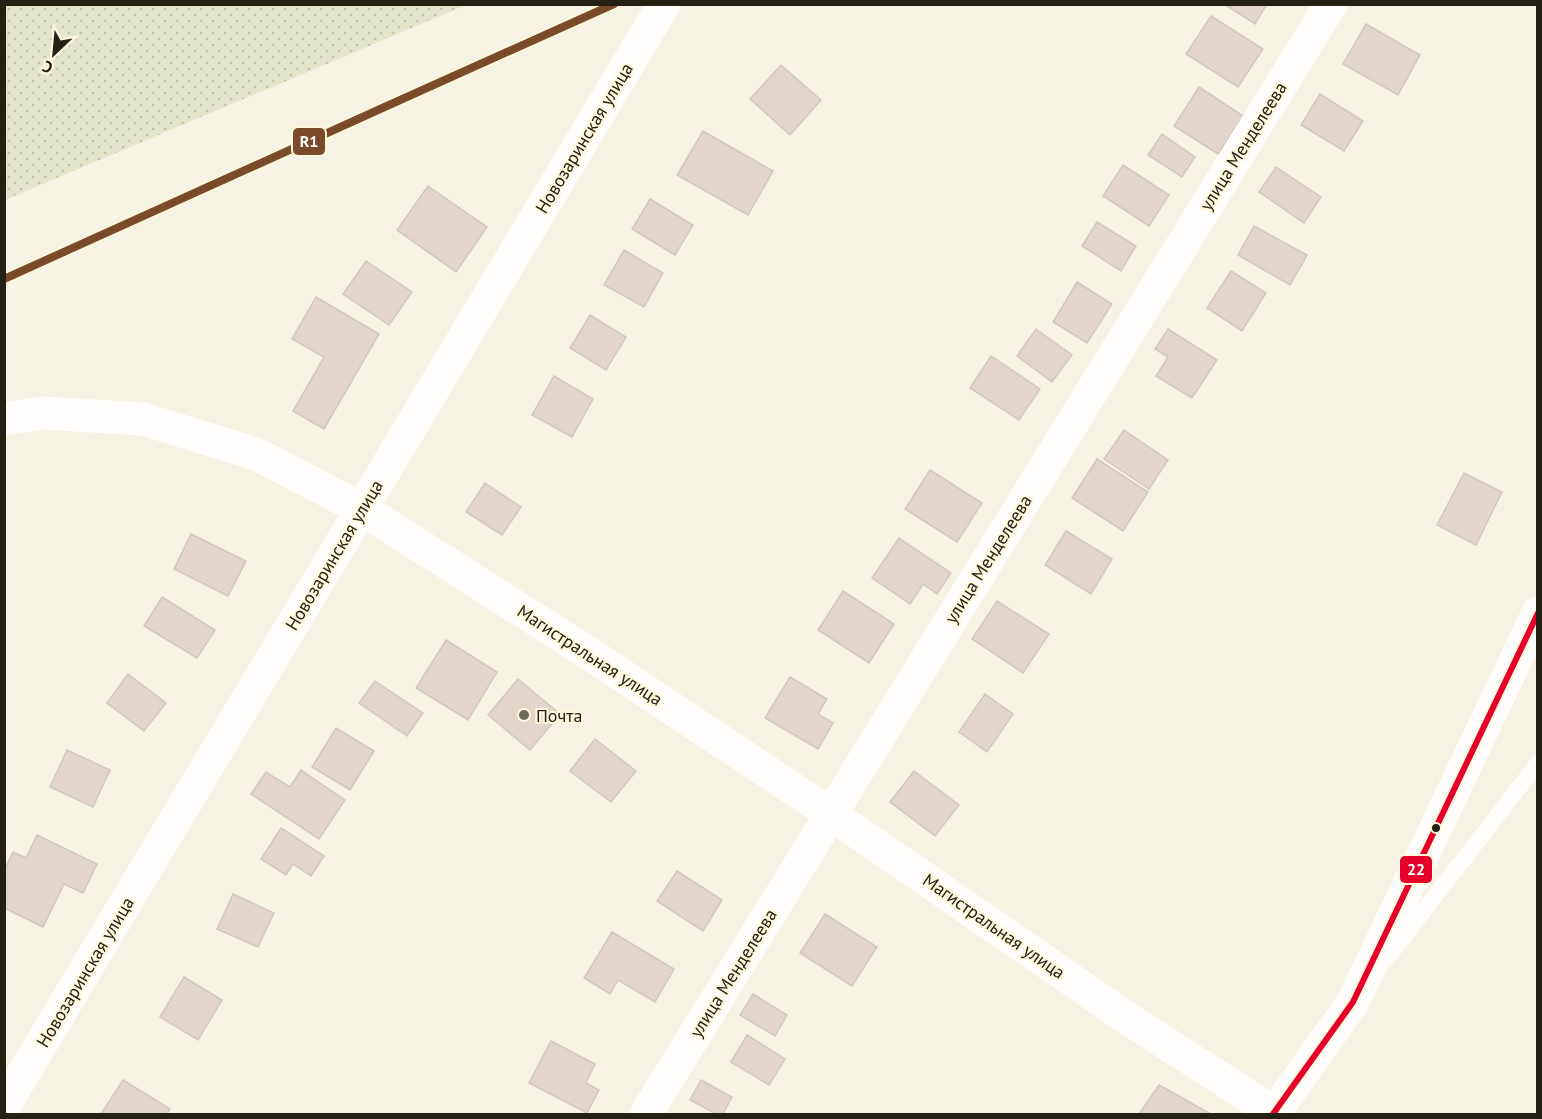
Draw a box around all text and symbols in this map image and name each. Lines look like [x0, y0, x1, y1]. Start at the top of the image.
north arrow [24, 24, 84, 84]
text: С [39, 57, 56, 78]
street label: Новозаринская улица [530, 59, 638, 217]
street label: улица Менделеева [1194, 77, 1292, 215]
line badge: R1 [292, 127, 326, 156]
text: R1 [300, 131, 318, 151]
street label: Новозаринская улица [280, 476, 388, 634]
street label: улица Менделеева [939, 490, 1037, 628]
street label: Магистральная улица [513, 599, 667, 711]
place label: Почта [536, 704, 582, 727]
marker: Почта [517, 708, 531, 722]
unlabelled marker [1430, 822, 1442, 834]
line badge: 22 [1399, 855, 1433, 884]
text: 22 [1407, 859, 1425, 879]
street label: Магистральная улица [918, 868, 1070, 984]
street label: Новозаринская улица [31, 893, 139, 1051]
street label: улица Менделеева [684, 904, 782, 1042]

